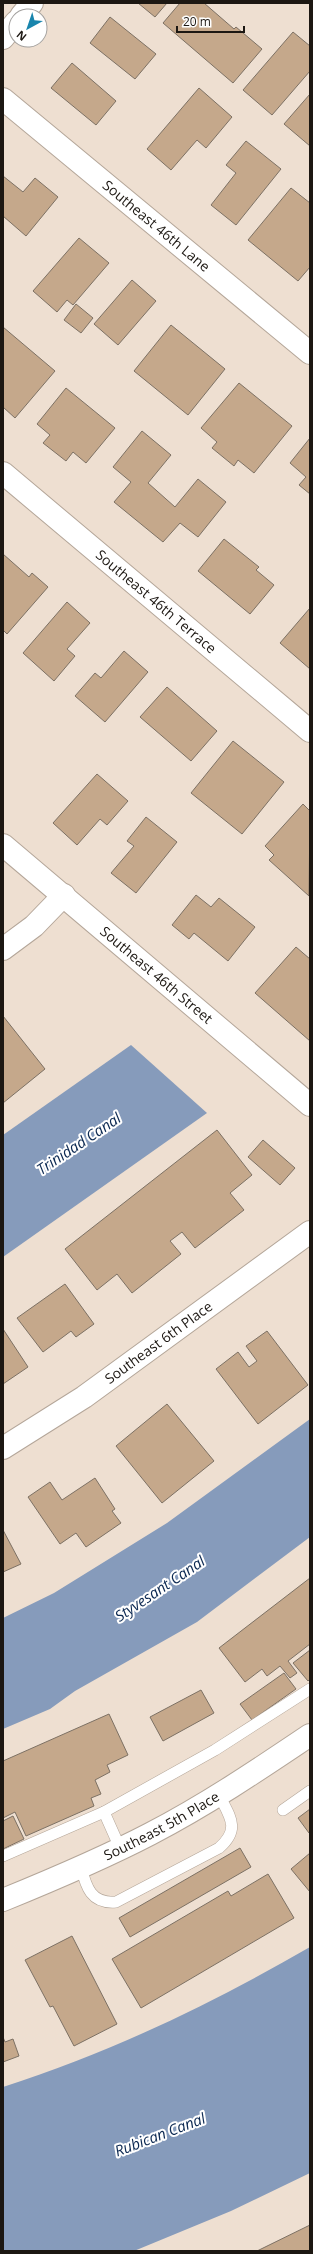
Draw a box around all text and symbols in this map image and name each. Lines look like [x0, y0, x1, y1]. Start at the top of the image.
north arrow [8, 8, 48, 48]
scale bar [177, 8, 244, 34]
text: 20 m [183, 13, 211, 30]
text: N [13, 27, 30, 45]
street label: Southeast 46th Lane [99, 175, 214, 276]
street label: Southeast 46th Terrace [92, 545, 221, 658]
street label: Southeast 46th Street [97, 921, 217, 1028]
water label: Trinidad Canal [32, 1107, 125, 1179]
street label: Southeast 6th Place [101, 1296, 216, 1388]
water label: Styvesant Canal [111, 1550, 209, 1626]
street label: Southeast 5th Place [100, 1787, 223, 1864]
water label: Rubican Canal [111, 2107, 209, 2161]

